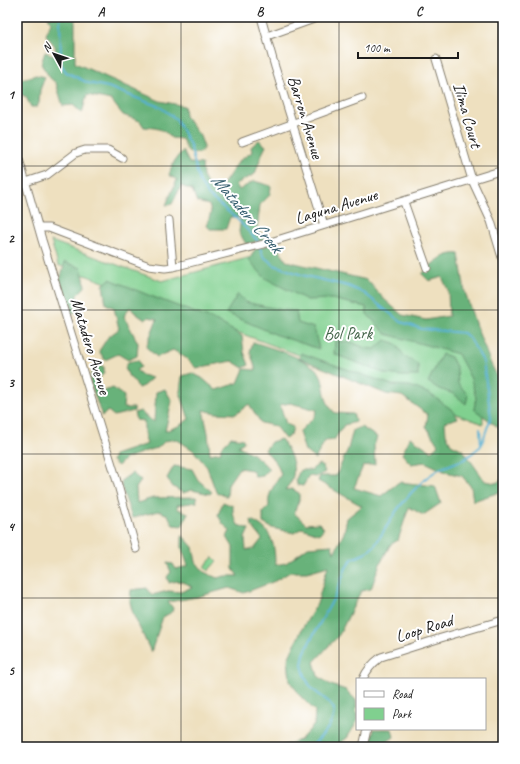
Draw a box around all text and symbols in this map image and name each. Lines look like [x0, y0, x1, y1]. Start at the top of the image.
text: A [98, 4, 106, 20]
text: B [257, 4, 265, 20]
text: C [416, 4, 424, 20]
north arrow [34, 34, 74, 74]
scale bar [358, 34, 458, 60]
text: N [39, 39, 55, 55]
text: 100 m [364, 40, 391, 56]
street label: Barron Avenue [283, 73, 328, 162]
street label: Ilima Court [448, 80, 487, 152]
text: 1 [8, 87, 16, 103]
water label: Matadero Creek [207, 169, 289, 260]
street label: Laguna Avenue [292, 184, 381, 229]
text: 2 [8, 231, 15, 247]
street label: Matadero Avenue [66, 295, 116, 398]
park label: Bol Park [324, 323, 374, 344]
text: 3 [8, 375, 15, 391]
text: 4 [8, 519, 16, 535]
street label: Loop Road [393, 609, 458, 647]
text: 5 [8, 663, 15, 679]
legend [356, 678, 486, 730]
text: Road [392, 686, 414, 702]
text: Park [392, 706, 413, 722]

